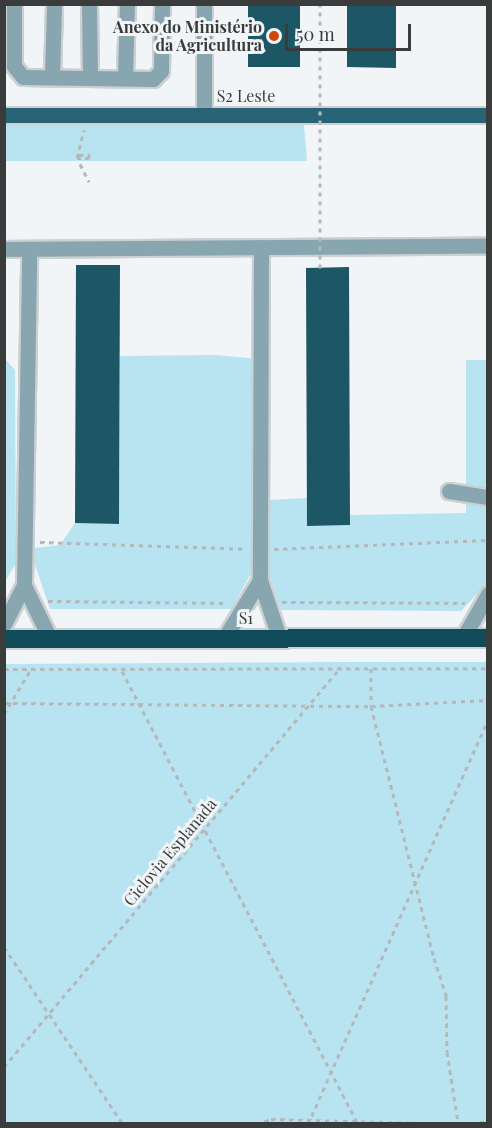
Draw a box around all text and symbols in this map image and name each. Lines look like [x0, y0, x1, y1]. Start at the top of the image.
scale bar [288, 12, 414, 50]
place label: Anexo do Ministério da Agricultura [113, 17, 262, 55]
text: 50 m [296, 22, 335, 46]
marker: Anexo do Ministério da Agricultura [267, 29, 281, 43]
street label: S2 Leste [217, 86, 275, 106]
street label: S1 [239, 608, 253, 628]
street label: Ciclovia Esplanada [119, 794, 221, 910]

